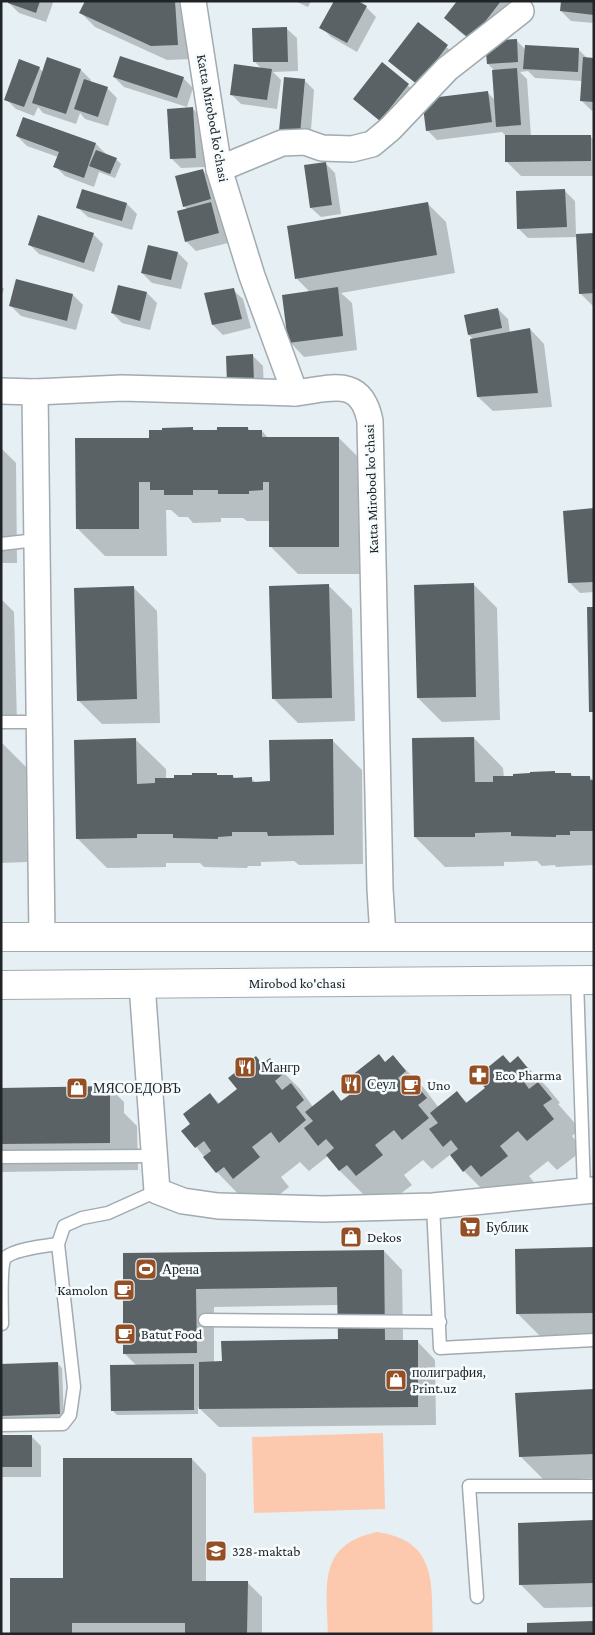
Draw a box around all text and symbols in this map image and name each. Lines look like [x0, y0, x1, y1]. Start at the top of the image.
street label: Katta Mirobod ko'chasi [194, 53, 232, 183]
street label: Katta Mirobod ko'chasi [361, 424, 381, 554]
street label: Mirobod ko'chasi [249, 975, 346, 991]
restaurant icon: Мангр [233, 1055, 257, 1079]
place label: Мангр [261, 1059, 300, 1075]
pharmacy icon: Eco Pharma [467, 1063, 491, 1087]
place label: Eco Pharma [495, 1067, 562, 1083]
restaurant icon: Сеул [339, 1072, 363, 1096]
cafe icon: Uno [399, 1073, 423, 1097]
shop icon: МЯСОЕДОВЪ [65, 1076, 89, 1100]
place label: Сеул [367, 1076, 396, 1092]
place label: Uno [427, 1077, 451, 1093]
place label: МЯСОЕДОВЪ [93, 1080, 181, 1096]
supermarket icon: Бублик [458, 1215, 482, 1239]
place label: Бублик [486, 1219, 529, 1235]
shop icon: Dekos [339, 1225, 363, 1249]
place label: Dekos [367, 1229, 402, 1245]
sports icon: Арена [134, 1257, 158, 1281]
place label: Арена [162, 1261, 200, 1277]
cafe icon: Kamolon [112, 1278, 136, 1302]
place label: Kamolon [57, 1282, 108, 1298]
cafe icon: Batut Food [113, 1322, 137, 1346]
place label: Batut Food [141, 1326, 203, 1342]
place label: полиграфия, Print.uz [412, 1364, 486, 1396]
shop icon: полиграфия, Print.uz [384, 1368, 408, 1392]
school or university icon: 328-maktab [204, 1539, 228, 1563]
place label: 328-maktab [232, 1543, 301, 1559]

